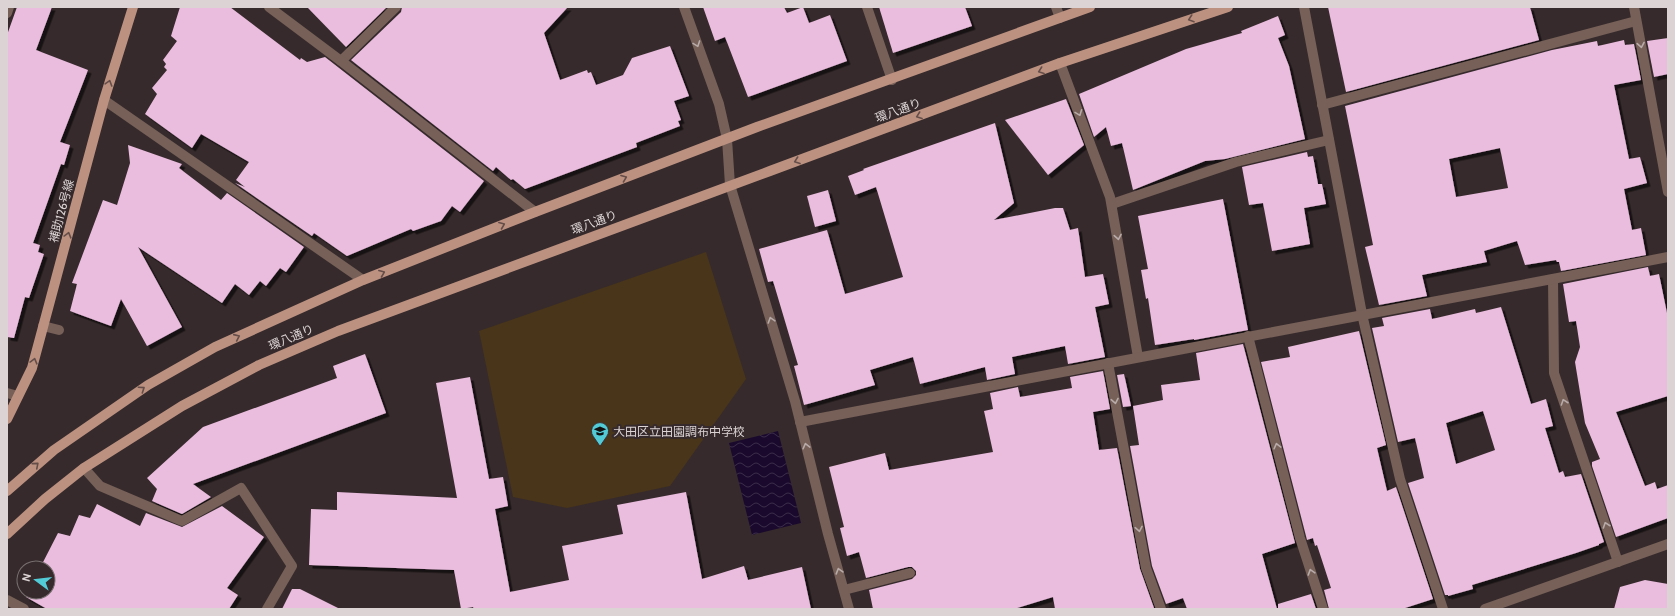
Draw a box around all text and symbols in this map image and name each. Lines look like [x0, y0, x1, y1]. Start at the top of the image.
one-way arrow [1187, 15, 1194, 23]
one-way arrow [692, 40, 701, 47]
one-way arrow [1636, 42, 1645, 48]
one-way arrow [1038, 66, 1045, 74]
one-way arrow [104, 79, 113, 86]
street label: 環八通り [873, 95, 923, 125]
one-way arrow [1074, 109, 1082, 116]
one-way arrow [916, 111, 923, 119]
one-way arrow [794, 156, 801, 164]
one-way arrow [620, 175, 627, 183]
street label: 補助126号線 [45, 178, 77, 244]
street label: 環八通り [569, 207, 619, 237]
one-way arrow [499, 221, 506, 229]
one-way arrow [63, 232, 71, 238]
one-way arrow [1113, 234, 1121, 240]
one-way arrow [378, 269, 385, 277]
one-way arrow [767, 317, 776, 324]
street label: 環八通り [266, 321, 316, 353]
one-way arrow [233, 334, 240, 342]
one-way arrow [29, 357, 38, 364]
one-way arrow [137, 387, 144, 394]
one-way arrow [1111, 398, 1119, 404]
one-way arrow [1560, 398, 1568, 405]
school or university icon: 大田区立田園調布中学校 [590, 421, 610, 446]
place label: 大田区立田園調布中学校 [613, 424, 745, 439]
one-way arrow [803, 442, 811, 449]
one-way arrow [1273, 443, 1281, 450]
one-way arrow [32, 463, 39, 470]
one-way arrow [1602, 521, 1610, 528]
one-way arrow [1135, 526, 1143, 532]
north arrow [16, 560, 56, 600]
one-way arrow [835, 568, 844, 575]
one-way arrow [1307, 568, 1316, 575]
text: N [19, 572, 34, 583]

